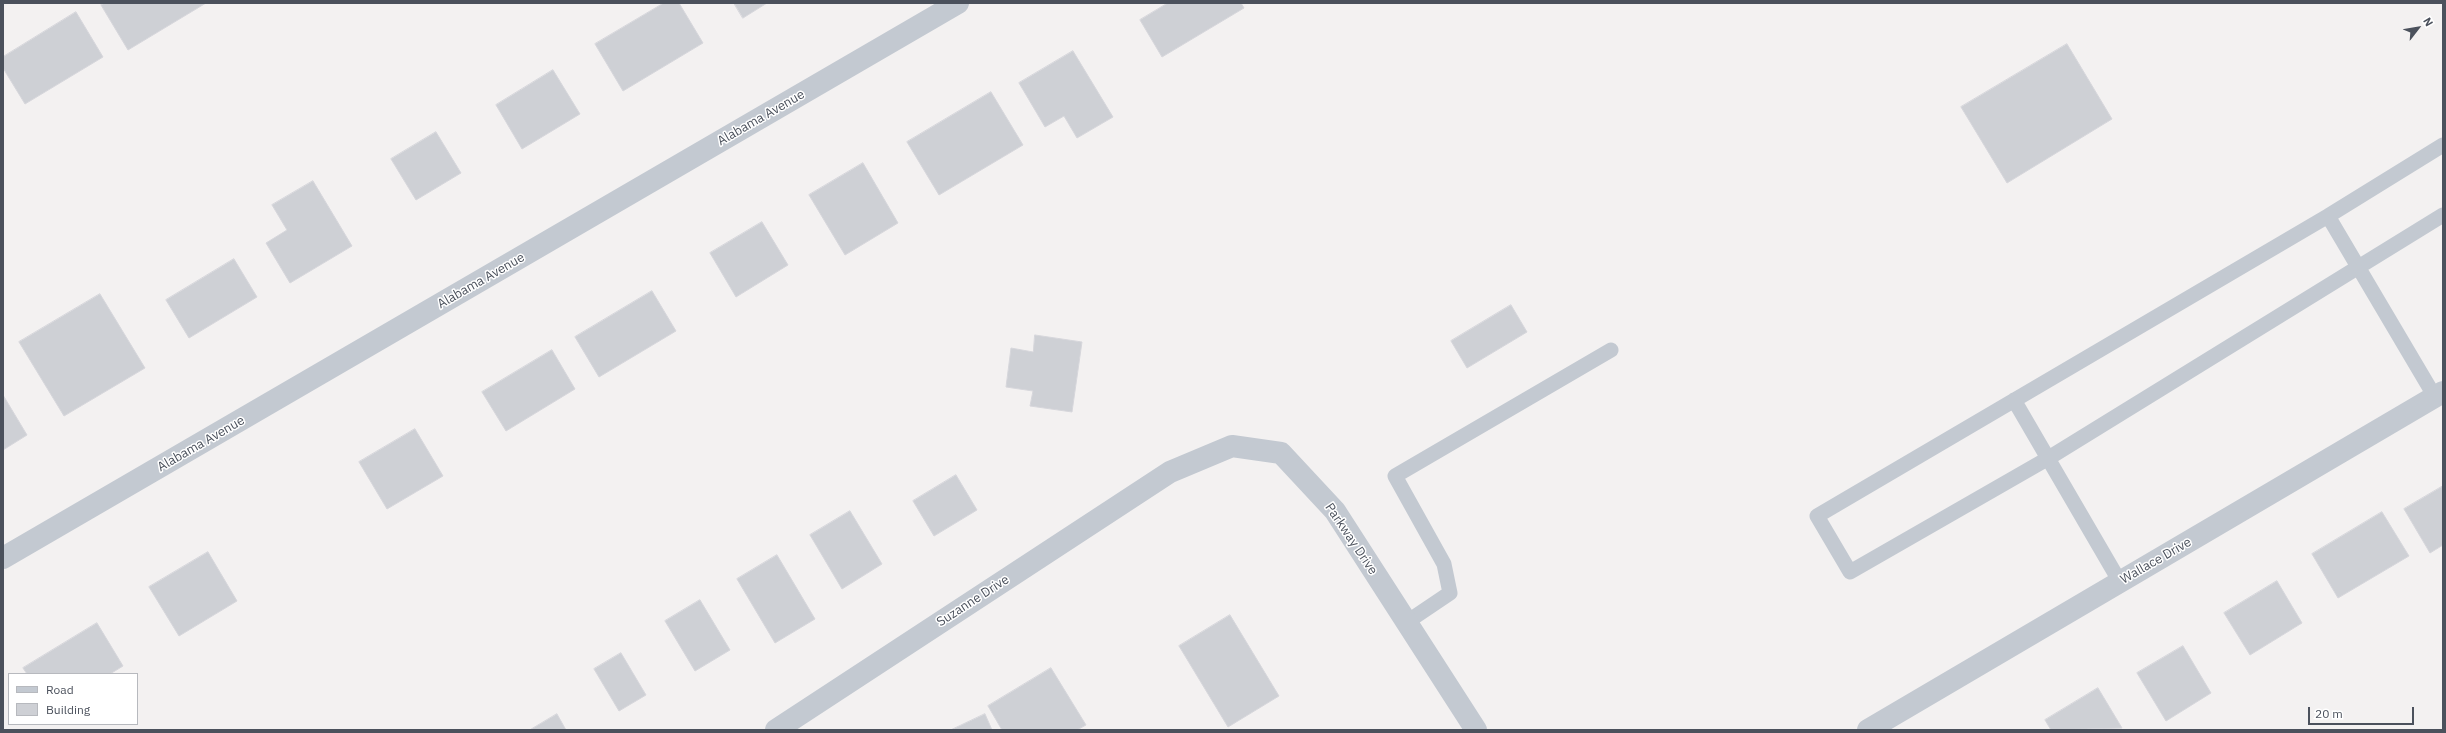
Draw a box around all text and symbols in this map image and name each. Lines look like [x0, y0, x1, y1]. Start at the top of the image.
north arrow [2398, 8, 2438, 48]
text: N [2420, 15, 2436, 29]
street label: Alabama Avenue [715, 87, 807, 149]
street label: Alabama Avenue [435, 250, 527, 312]
street label: Alabama Avenue [155, 413, 247, 475]
street label: Parkway Drive [1321, 500, 1381, 578]
street label: Wallace Drive [2118, 534, 2194, 588]
street label: Suzanne Drive [934, 572, 1012, 630]
legend [8, 673, 138, 725]
text: Road [46, 682, 74, 697]
scale bar [2310, 699, 2416, 725]
text: Building [46, 702, 90, 717]
text: 20 m [2315, 706, 2343, 721]

